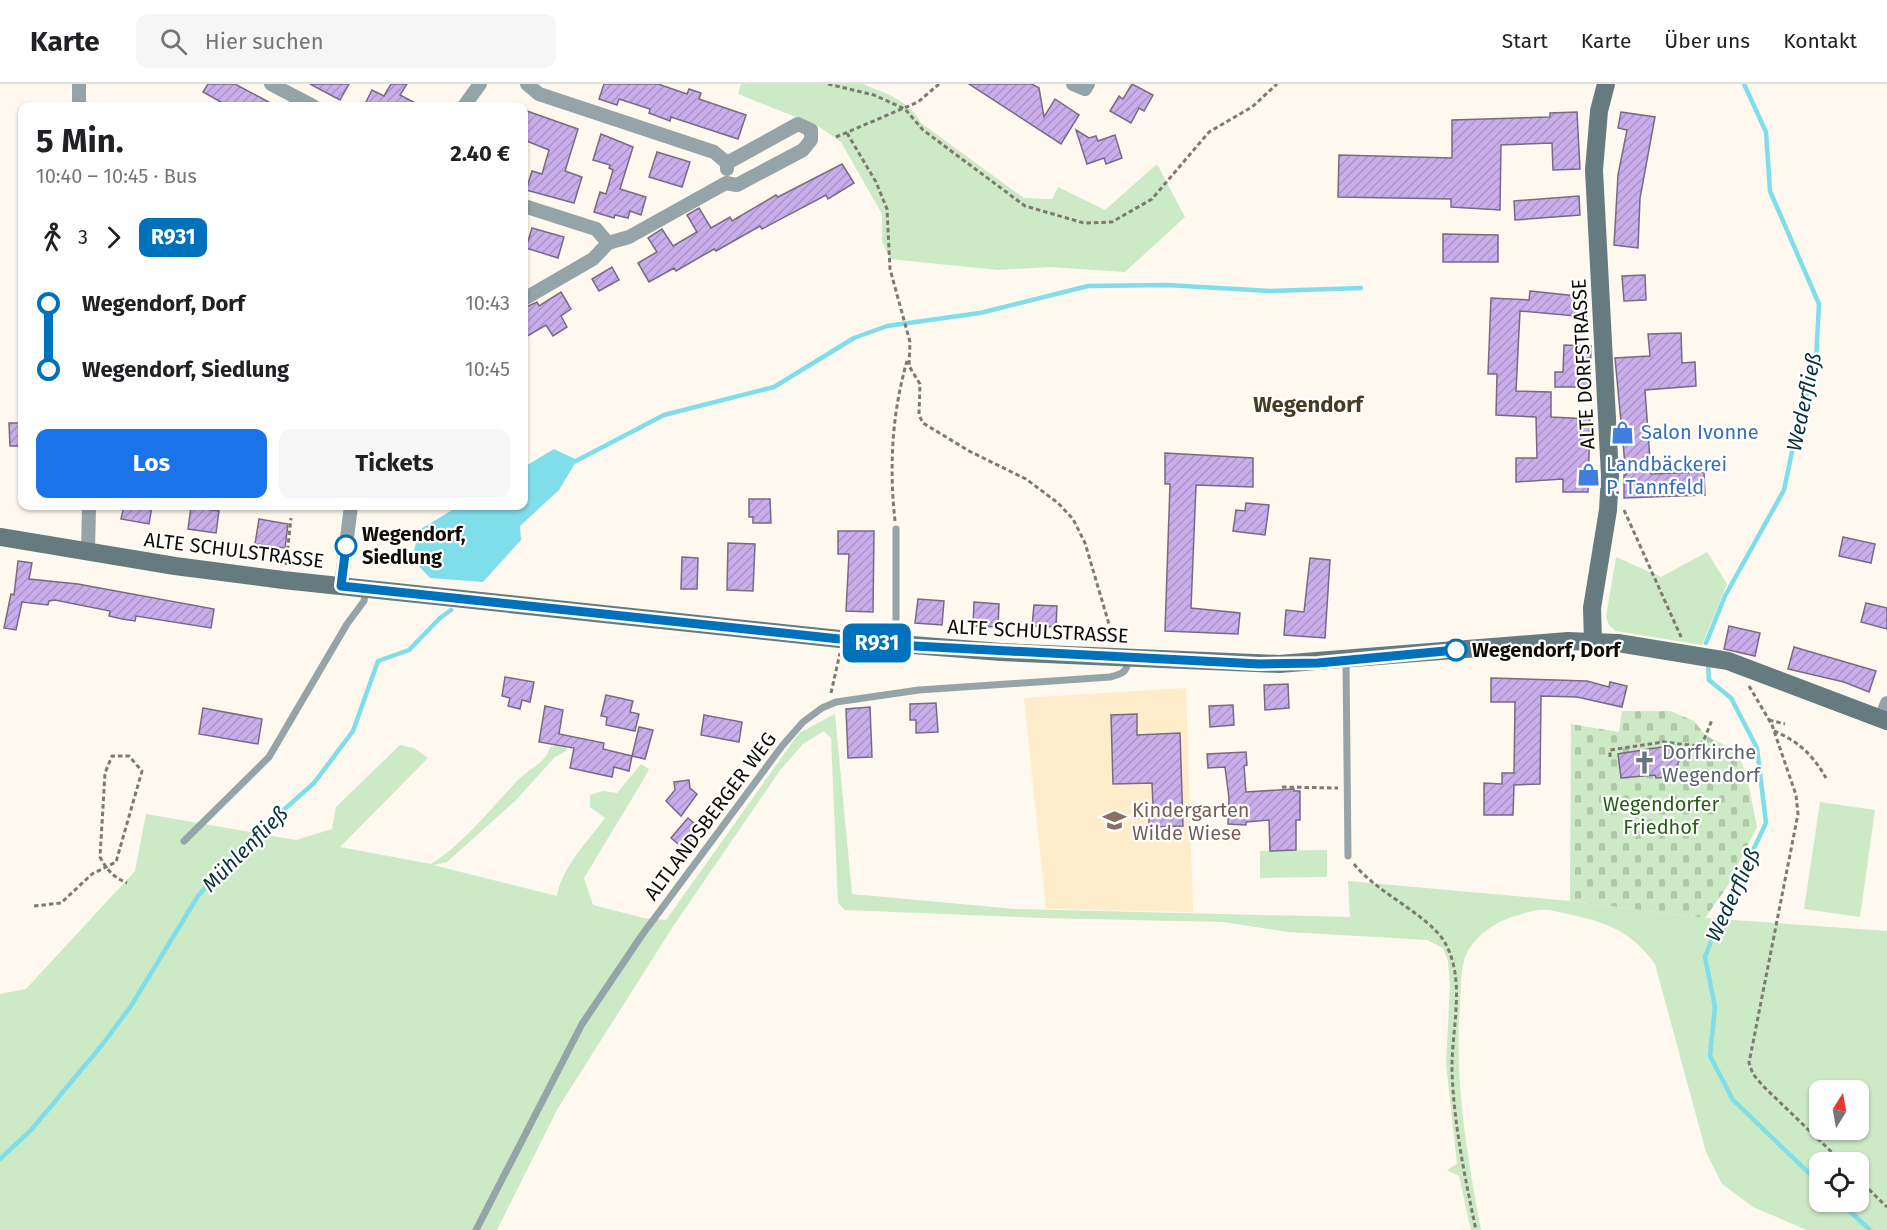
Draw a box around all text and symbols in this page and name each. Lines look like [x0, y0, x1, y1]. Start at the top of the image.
search box [136, 14, 556, 68]
text: Karte [30, 25, 100, 58]
icon: search [157, 25, 190, 58]
text: Hier suchen [205, 28, 324, 55]
text: Start [1502, 28, 1548, 54]
text: Karte [1581, 28, 1631, 54]
text: Über uns [1664, 28, 1750, 54]
text: Kontakt [1783, 28, 1857, 54]
text: 5 Min. [36, 121, 124, 161]
text: 2.40 € [450, 140, 510, 167]
text: 10:40 – 10:45 · Bus [36, 164, 197, 188]
icon: walk [36, 221, 69, 254]
icon: forward [97, 221, 130, 254]
text: R931 [151, 224, 195, 250]
text: 3 [78, 225, 88, 249]
street label: ALTE DORFSTRASSE [1567, 278, 1599, 450]
text: Wegendorf, Dorf [82, 290, 245, 317]
text: 10:43 [465, 291, 510, 315]
water label: Wederfließ [1781, 350, 1827, 454]
text: Wegendorf, Siedlung [82, 356, 289, 383]
text: 10:45 [465, 357, 510, 381]
district label: Wegendorf [1253, 391, 1365, 418]
shop icon: Salon Ivonne [1610, 419, 1636, 445]
place label: Salon Ivonne [1641, 420, 1759, 444]
button: Los [36, 429, 267, 498]
button: Tickets [279, 429, 510, 498]
place label: Landbäckerei P. Tannfeld [1606, 452, 1727, 499]
shop icon: Landbäckerei P. Tannfeld [1575, 462, 1601, 488]
place label: Wegendorf, Siedlung [362, 522, 466, 569]
street label: ALTE SCHULSTRASSE [143, 527, 325, 573]
marker: Wegendorf, Siedlung [335, 535, 357, 557]
street label: ALTE SCHULSTRASSE [947, 614, 1129, 648]
line badge: R931 [835, 624, 919, 662]
text: R931 [855, 630, 899, 656]
place label: Wegendorf, Dorf [1472, 638, 1622, 662]
marker: Wegendorf, Dorf [1445, 639, 1467, 661]
street label: ALTLANDSBERGER WEG [639, 727, 781, 905]
place label: Dorfkirche Wegendorf [1662, 740, 1761, 787]
church icon: Dorfkirche Wegendorf [1631, 750, 1657, 776]
park label: Wegendorfer Friedhof [1603, 792, 1719, 839]
place label: Kindergarten Wilde Wiese [1132, 798, 1250, 845]
water label: Mühlenfließ [197, 801, 293, 897]
school or university icon: Kindergarten Wilde Wiese [1101, 808, 1127, 834]
water label: Wederfließ [1700, 844, 1766, 946]
north arrow [1809, 1080, 1869, 1140]
map controls [1809, 1080, 1869, 1212]
button: locate [1809, 1152, 1869, 1212]

